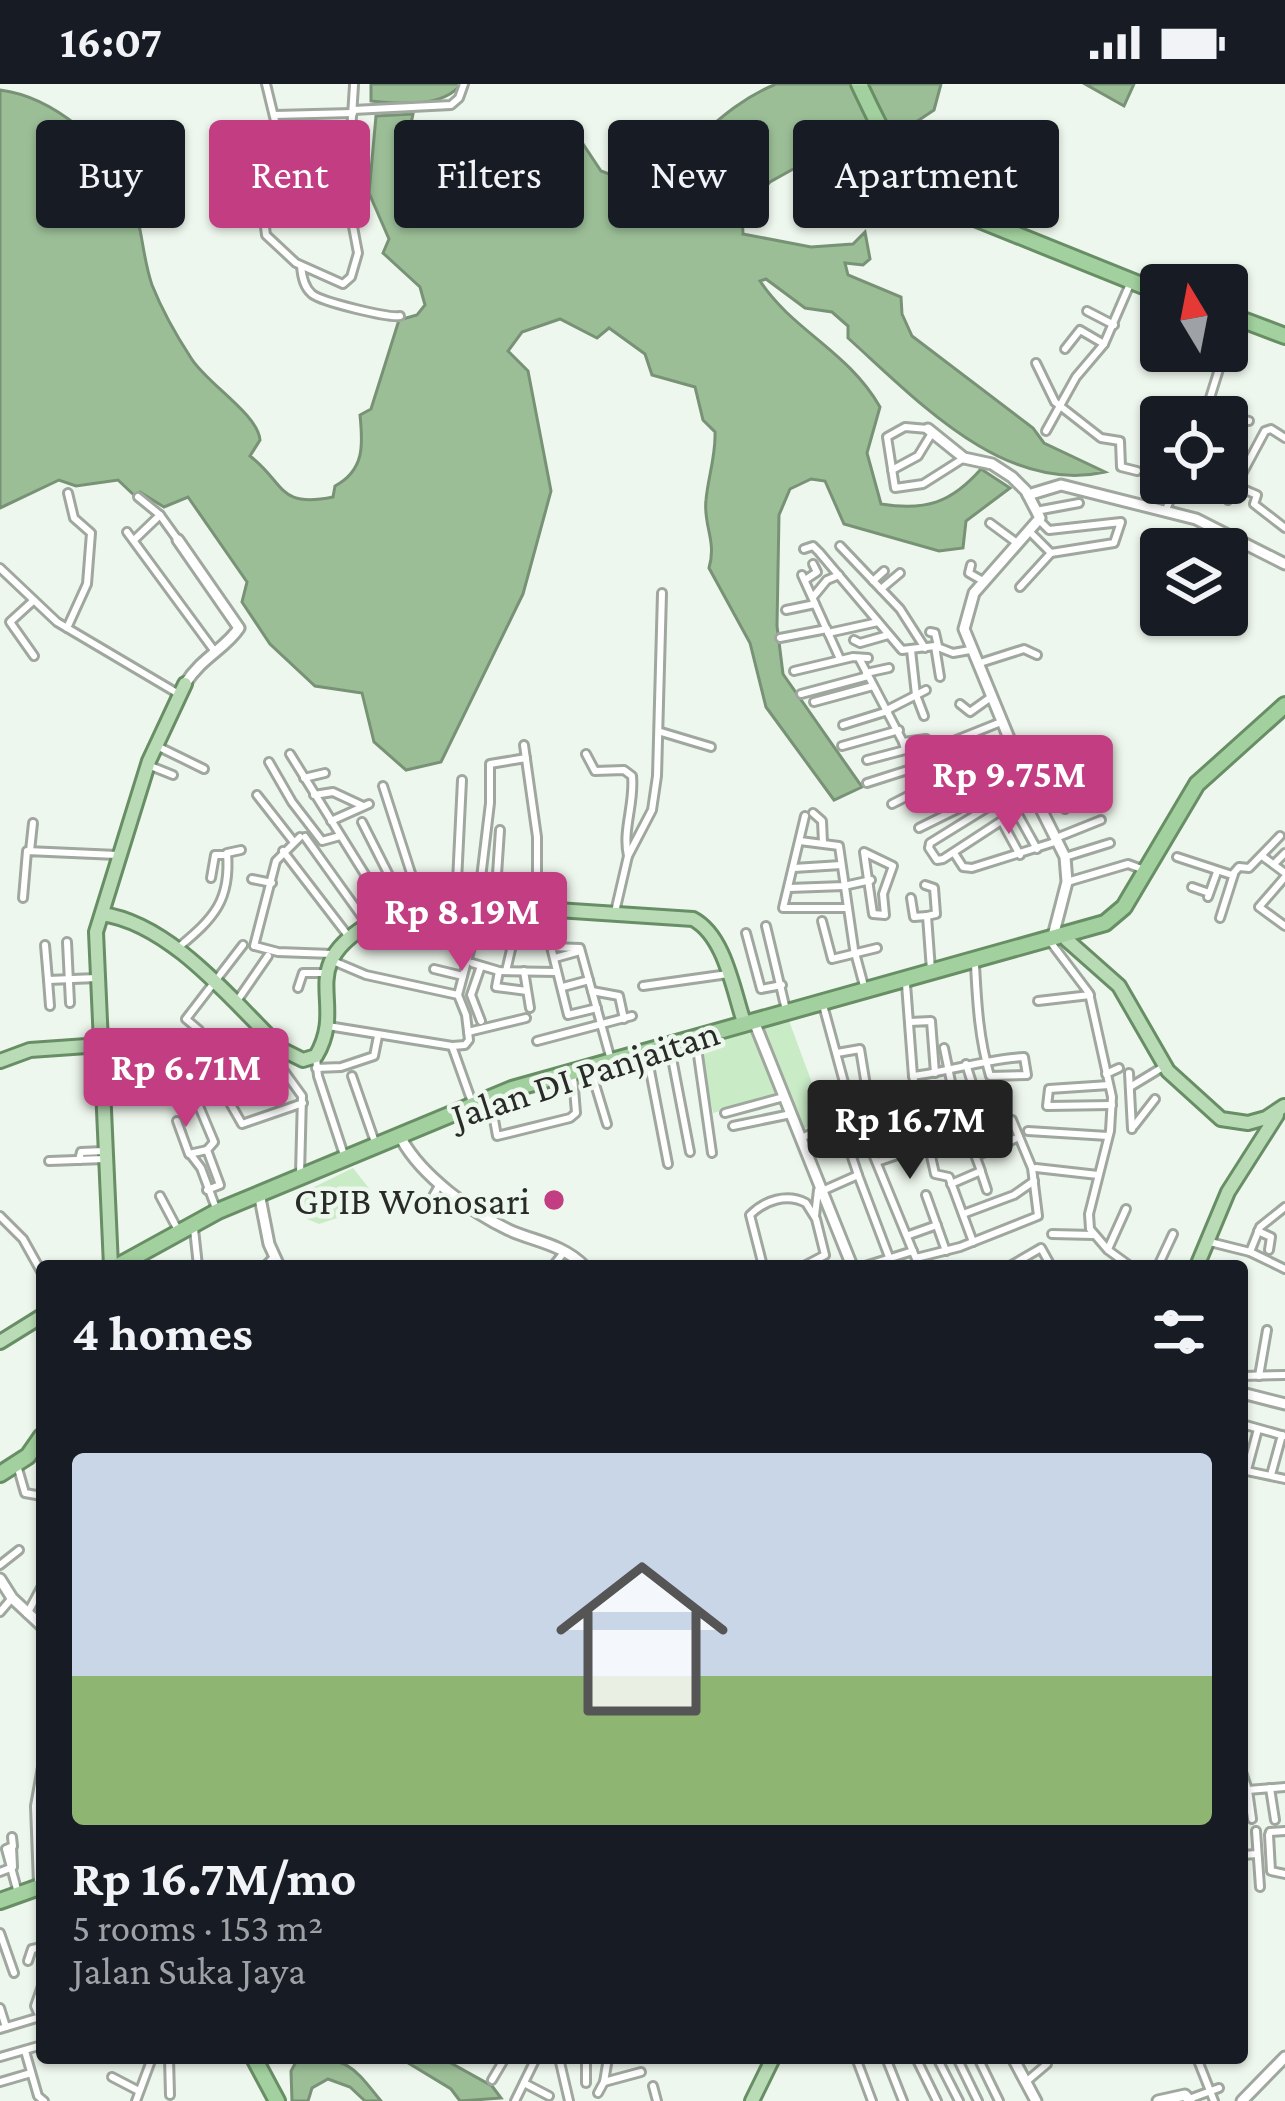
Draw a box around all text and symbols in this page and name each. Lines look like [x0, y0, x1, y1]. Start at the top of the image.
text: 16:07 [60, 17, 162, 67]
chip: Buy [36, 120, 185, 228]
chip: Rent [209, 120, 370, 228]
chip: Filters [394, 120, 584, 228]
chip: New [608, 120, 769, 228]
chip: Apartment [793, 120, 1059, 228]
north arrow [1140, 264, 1248, 372]
map controls [1140, 264, 1248, 636]
button: locate [1140, 396, 1248, 504]
button: layers [1140, 528, 1248, 636]
pin: Rp 9.75M [885, 735, 1133, 837]
text: Rp 9.75M [932, 752, 1086, 795]
pin: Rp 8.19M [338, 872, 586, 974]
text: Rp 8.19M [384, 889, 540, 932]
street label: Jalan DI Panjaitan [443, 1010, 725, 1140]
pin: Rp 6.71M [62, 1028, 310, 1130]
text: Rp 6.71M [111, 1045, 261, 1088]
pin: Rp 16.7M [786, 1080, 1034, 1182]
text: Rp 16.7M [835, 1097, 985, 1140]
place label: GPIB Wonosari [294, 1179, 530, 1222]
marker: GPIB Wonosari [541, 1187, 567, 1213]
icon: filters [1146, 1299, 1212, 1365]
text: 4 homes [72, 1304, 253, 1361]
icon: home [534, 1531, 750, 1747]
text: Rp 16.7M/mo [72, 1849, 357, 1906]
text: 5 rooms · 153 m² [72, 1906, 323, 1949]
text: Jalan Suka Jaya [72, 1949, 306, 1992]

